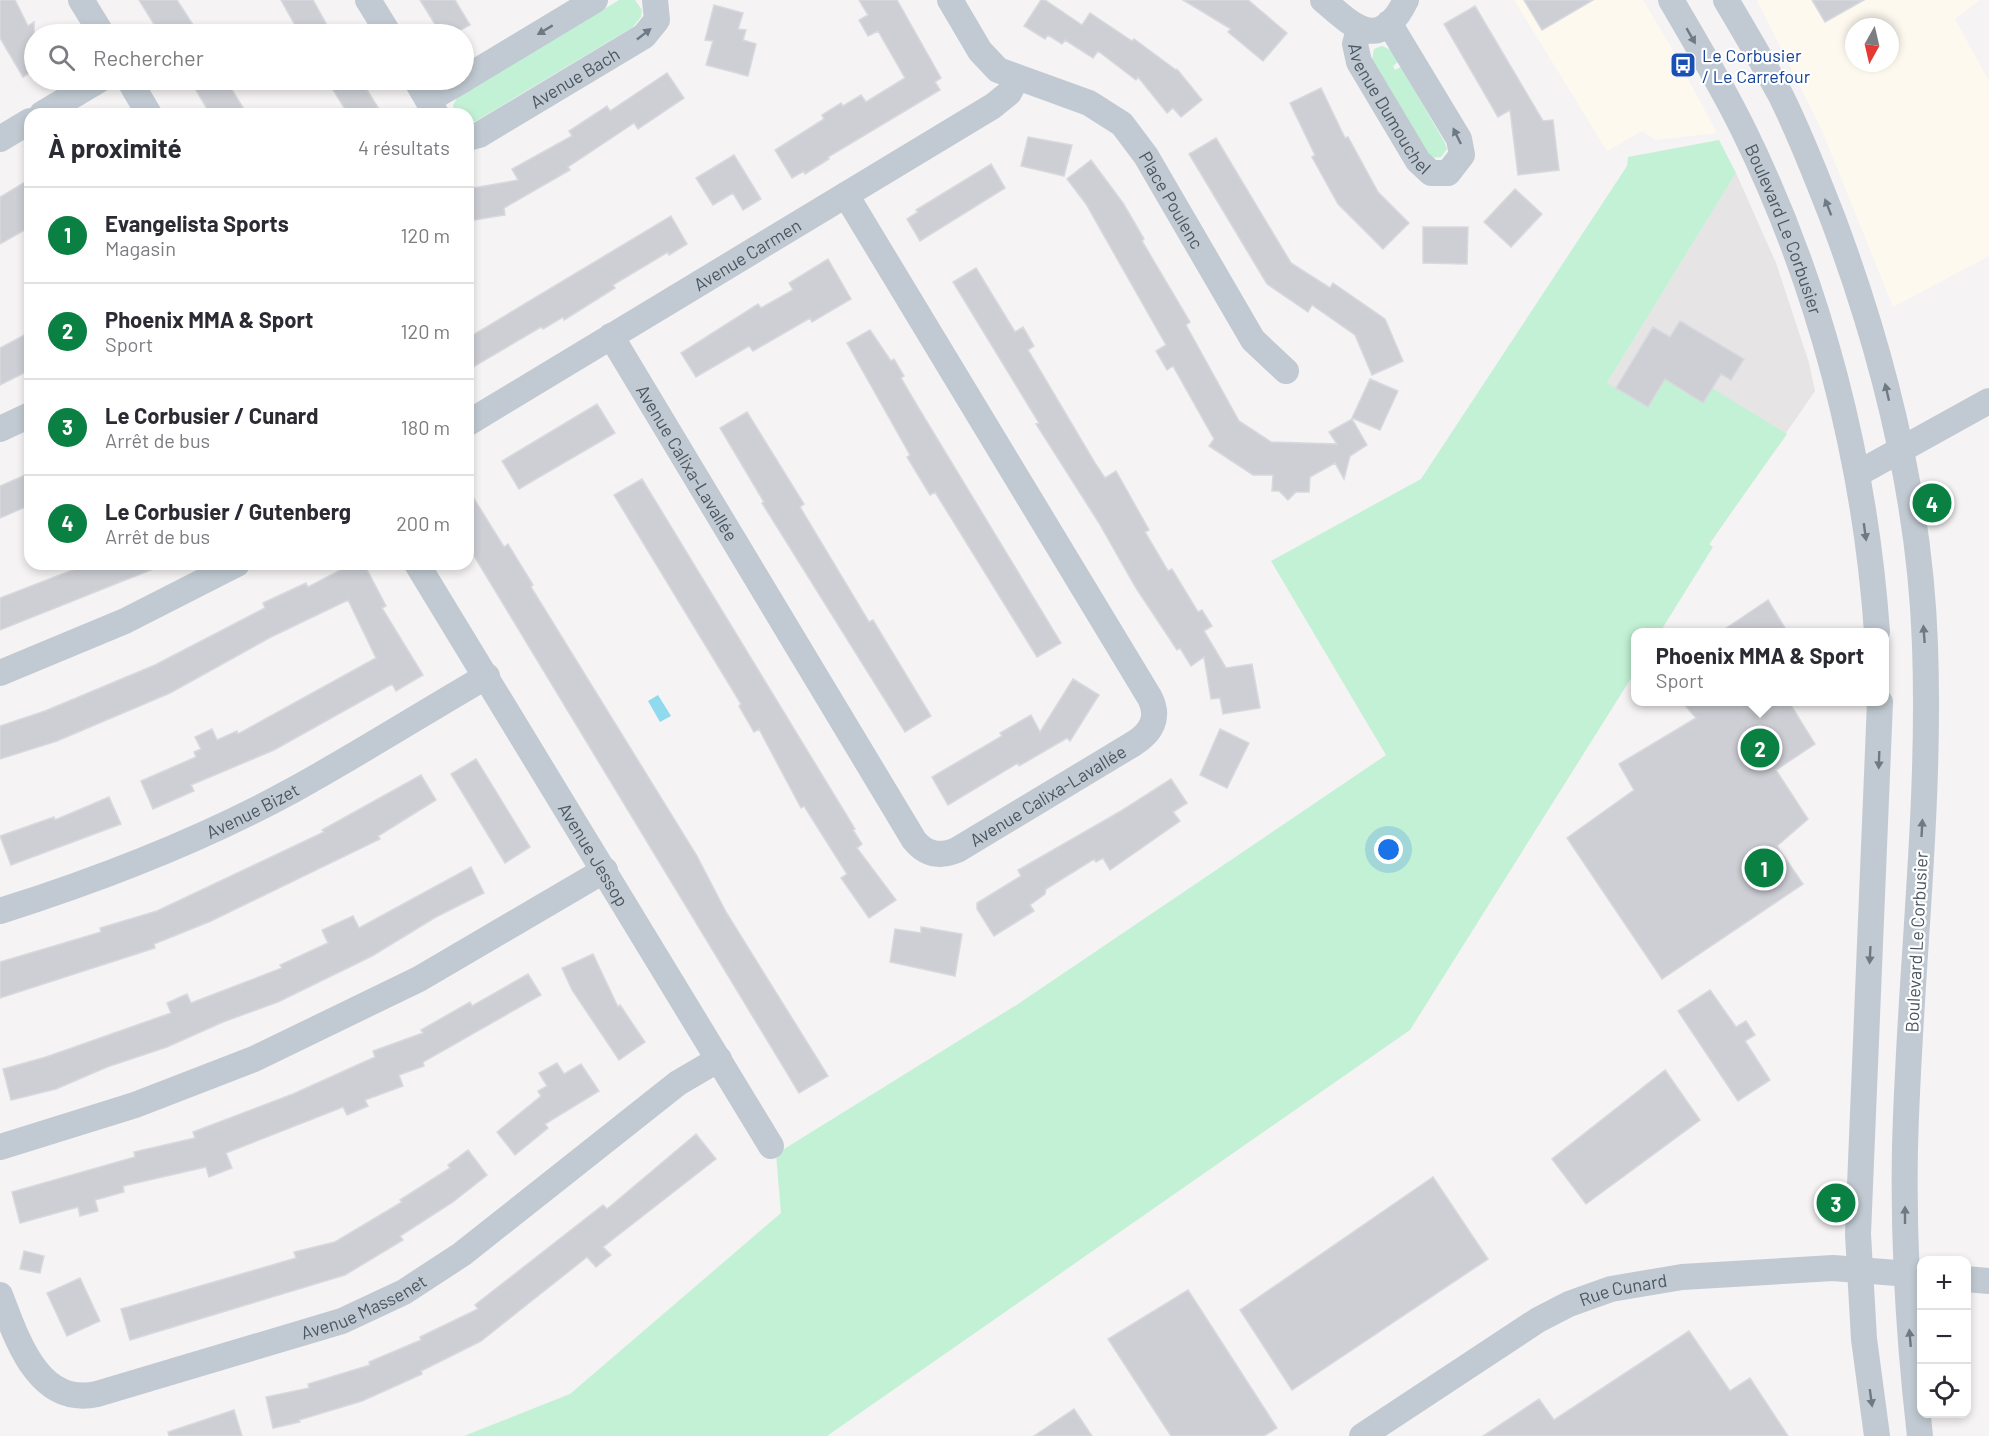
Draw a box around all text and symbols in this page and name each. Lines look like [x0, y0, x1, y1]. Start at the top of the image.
north arrow [1845, 18, 1899, 72]
search box [24, 24, 474, 90]
one-way arrow [537, 25, 553, 36]
one-way arrow [637, 28, 652, 40]
one-way arrow [1686, 28, 1697, 44]
icon: search [45, 41, 78, 74]
street label: Avenue Dumouchel [1344, 41, 1436, 179]
street label: Avenue Bach [526, 42, 623, 113]
text: Rechercher [93, 44, 204, 70]
place label: Le Corbusier / Le Carrefour [1702, 44, 1811, 87]
bus stop icon: Le Corbusier / Le Carrefour [1668, 50, 1698, 80]
one-way arrow [1452, 128, 1461, 145]
text: À proximité [48, 132, 182, 163]
text: 4 résultats [358, 135, 450, 159]
street label: Boulevard Le Corbusier [1741, 140, 1827, 317]
street label: Place Poulenc [1135, 147, 1208, 253]
one-way arrow [1822, 197, 1832, 215]
text: Evangelista Sports [105, 210, 289, 236]
street label: Avenue Carmen [689, 214, 805, 295]
text: 1 [64, 223, 71, 247]
text: 120 m [400, 223, 450, 247]
text: Magasin [105, 236, 176, 260]
text: Phoenix MMA & Sport [105, 306, 313, 332]
text: 2 [62, 319, 73, 343]
text: 120 m [400, 319, 450, 343]
text: Sport [105, 332, 153, 356]
street label: Avenue Calixa-Lavallée [632, 381, 743, 545]
one-way arrow [1882, 383, 1892, 401]
text: Le Corbusier / Cunard [105, 402, 318, 428]
text: 3 [62, 415, 73, 439]
text: 180 m [401, 415, 450, 439]
text: Arrêt de bus [105, 428, 210, 452]
pin: 4 [1912, 480, 1952, 526]
text: Le Corbusier / Gutenberg [105, 498, 351, 524]
text: 4 [61, 511, 74, 535]
text: 200 m [396, 511, 450, 535]
one-way arrow [1861, 522, 1870, 541]
text: Arrêt de bus [105, 524, 210, 548]
one-way arrow [1920, 624, 1929, 643]
popup [1631, 628, 1889, 706]
text: Phoenix MMA & Sport [1656, 642, 1864, 668]
text: Sport [1656, 668, 1704, 692]
pin: 2 [1740, 726, 1780, 771]
street label: Avenue Calixa-Lavallée [965, 740, 1130, 851]
one-way arrow [1874, 750, 1884, 769]
street label: Avenue Bizet [203, 778, 303, 843]
street label: Avenue Jessop [554, 799, 634, 910]
one-way arrow [1917, 819, 1926, 838]
your location [1374, 835, 1403, 864]
pin: 1 [1744, 846, 1784, 890]
street label: Boulevard Le Corbusier [1900, 850, 1932, 1033]
one-way arrow [1865, 945, 1875, 964]
pin: 3 [1816, 1180, 1856, 1226]
one-way arrow [1900, 1205, 1910, 1224]
map controls [1917, 1256, 1971, 1418]
button: + [1917, 1256, 1971, 1310]
street label: Avenue Massenet [298, 1269, 430, 1344]
street label: Rue Cunard [1576, 1269, 1669, 1311]
button: − [1917, 1310, 1971, 1364]
one-way arrow [1905, 1329, 1915, 1348]
button: locate [1917, 1364, 1971, 1418]
one-way arrow [1867, 1389, 1876, 1408]

